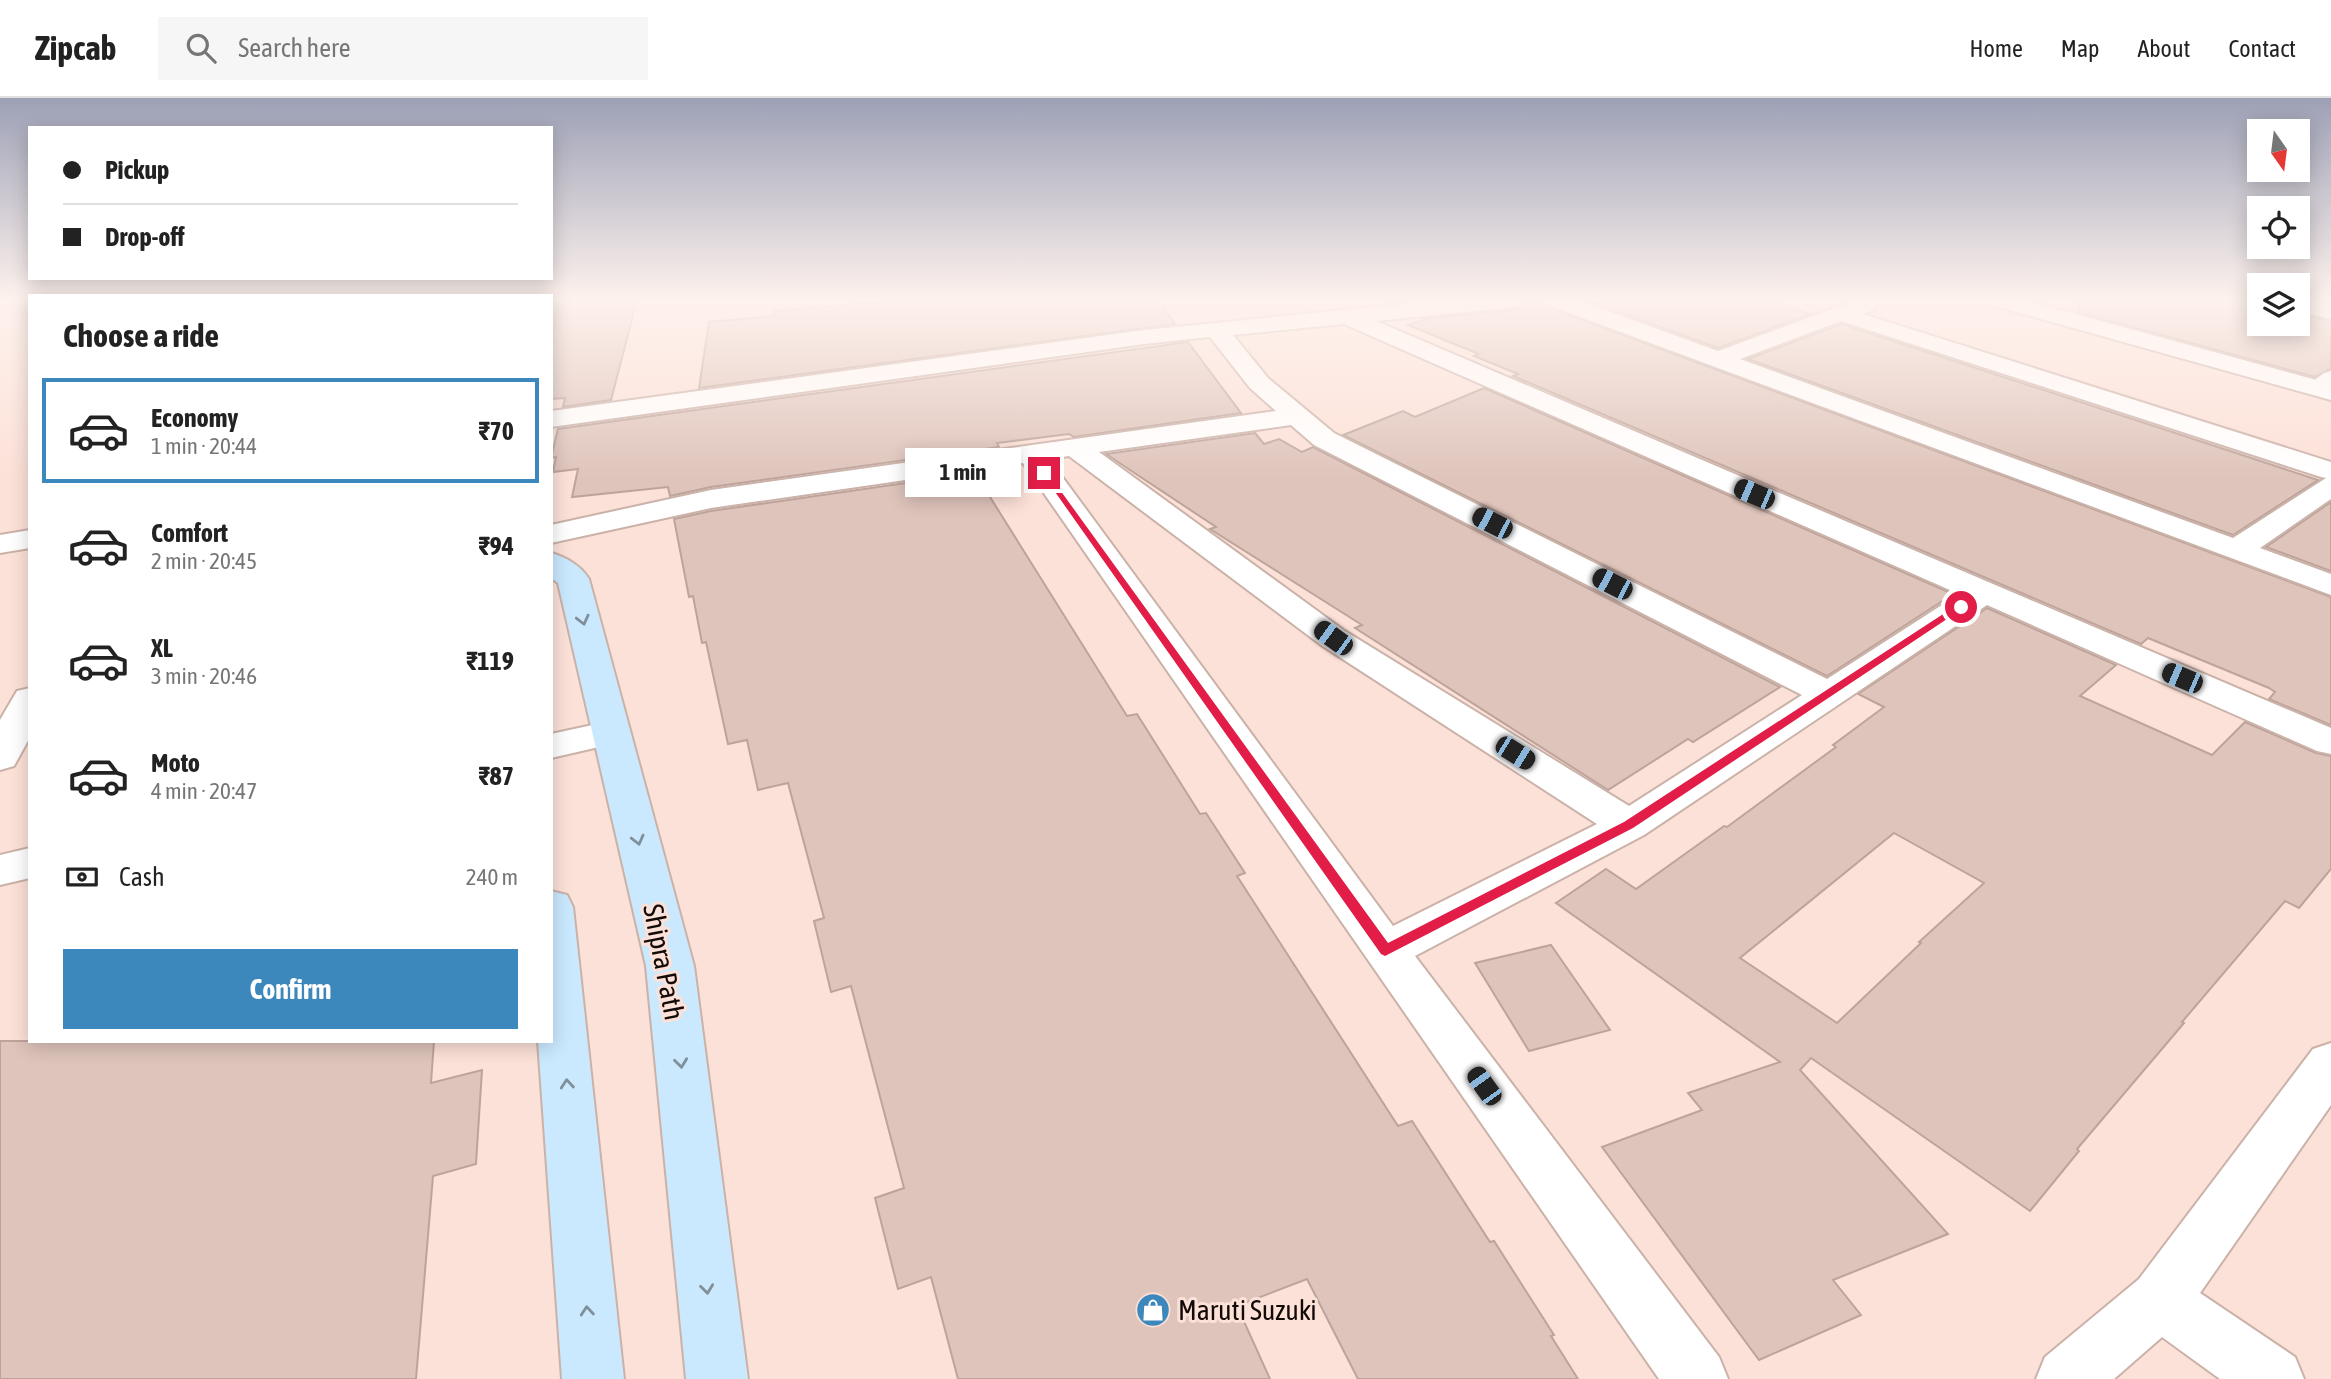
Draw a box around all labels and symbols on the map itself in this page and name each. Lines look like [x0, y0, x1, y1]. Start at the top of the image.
north arrow [2247, 119, 2310, 182]
callout: 1 min [904, 448, 1020, 498]
route end [1028, 457, 1060, 489]
car [1731, 476, 1778, 512]
car [1469, 504, 1516, 542]
car [1589, 565, 1636, 603]
route start [1945, 591, 1977, 623]
one-way arrow [575, 613, 589, 625]
car [1310, 617, 1357, 659]
car [2159, 660, 2206, 696]
car [1492, 733, 1539, 773]
one-way arrow [630, 834, 644, 846]
street label: Shipra Path [637, 901, 691, 1023]
one-way arrow [674, 1057, 689, 1069]
car [1464, 1063, 1505, 1109]
one-way arrow [560, 1079, 575, 1090]
one-way arrow [699, 1284, 714, 1295]
shop icon: Maruti Suzuki [1134, 1291, 1172, 1329]
place label: Maruti Suzuki [1178, 1294, 1317, 1326]
one-way arrow [580, 1305, 595, 1316]

